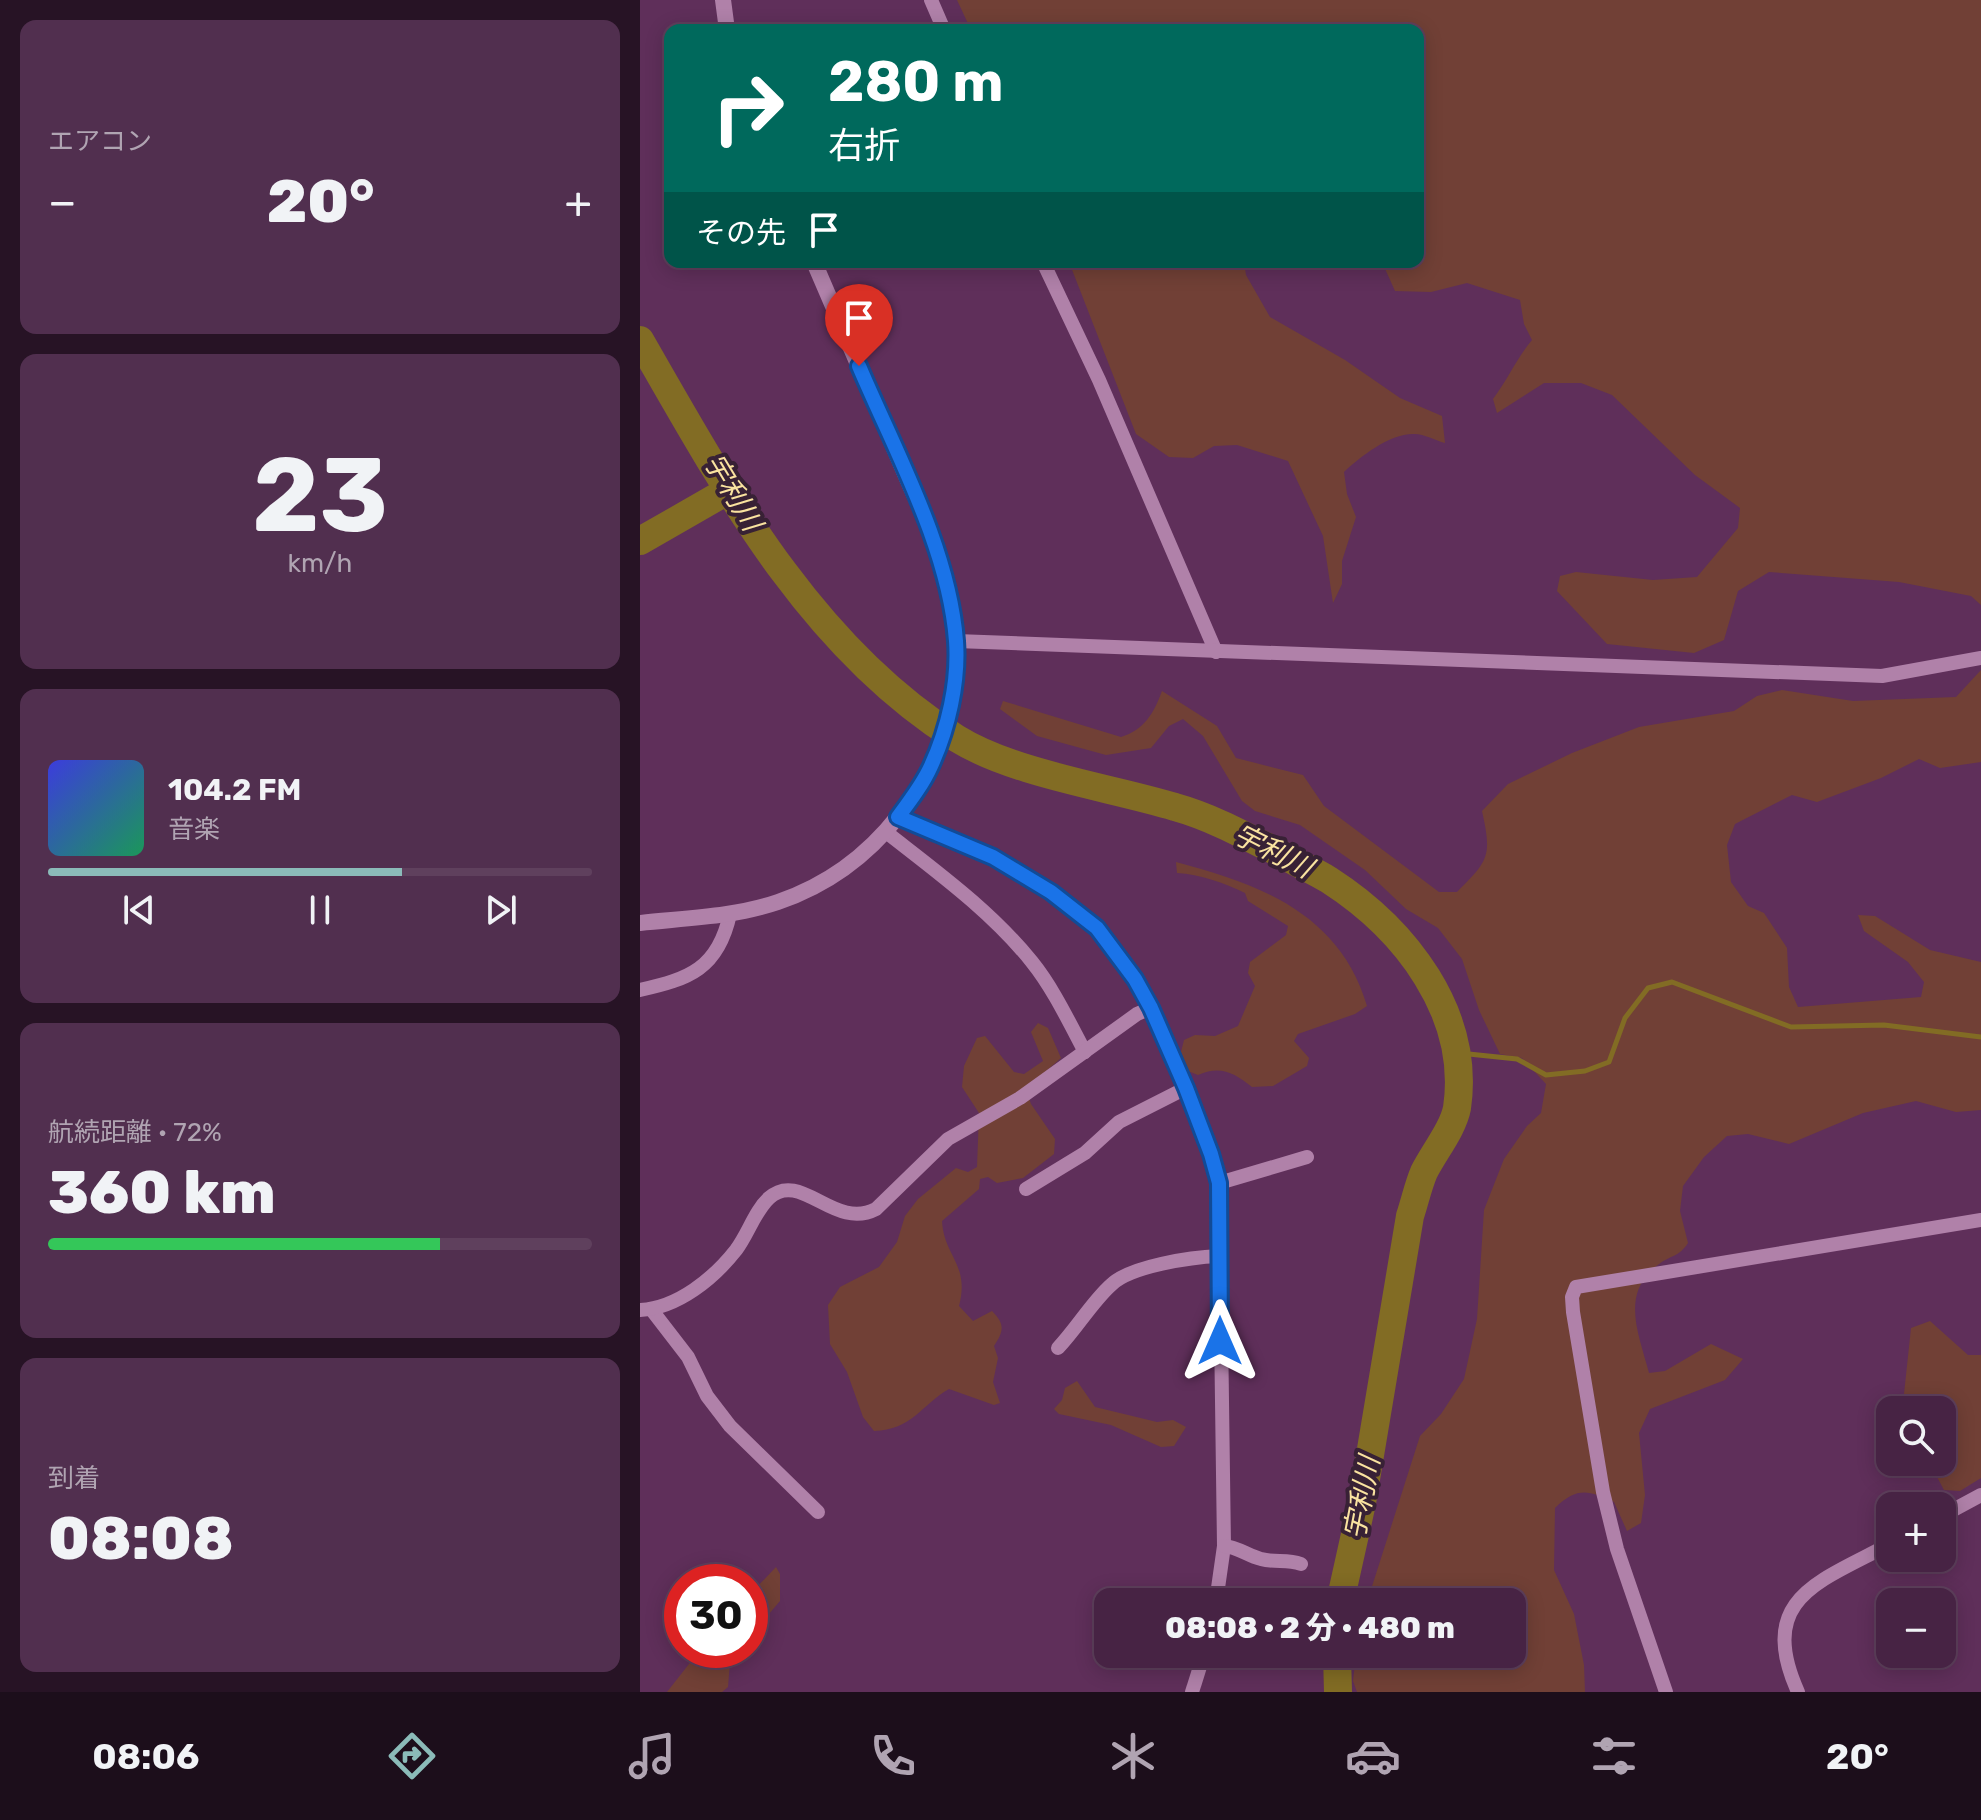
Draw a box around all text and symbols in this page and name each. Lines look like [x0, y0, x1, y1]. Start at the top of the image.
text: 280 m [828, 49, 1004, 115]
icon: right [696, 56, 800, 160]
text: 右折 [828, 124, 900, 167]
text: エアコン [48, 126, 152, 157]
text: 20° [267, 166, 374, 237]
text: − [48, 176, 77, 228]
text: + [565, 176, 592, 228]
icon: arrive [802, 208, 846, 252]
text: その先 [696, 215, 786, 251]
pin [825, 284, 893, 366]
icon: arrive [837, 296, 881, 340]
text: 23 [252, 434, 388, 557]
water label: 宇利川 [697, 447, 770, 539]
text: km/h [288, 548, 352, 579]
text: 104.2 FM [168, 772, 301, 808]
text: 音楽 [168, 814, 220, 845]
water label: 宇利川 [1228, 817, 1321, 886]
icon: previous [117, 888, 161, 932]
icon: pause [298, 888, 342, 932]
icon: next [479, 888, 523, 932]
text: 航続距離 · 72% [48, 1117, 222, 1148]
text: 360 km [48, 1157, 276, 1228]
position arrow [1178, 1299, 1262, 1383]
map controls [1876, 1396, 1956, 1668]
button: search [1876, 1396, 1956, 1476]
water label: 宇利川 [1338, 1451, 1387, 1542]
text: 到着 [48, 1463, 100, 1494]
button: + [1876, 1492, 1956, 1572]
text: 08:08 [48, 1503, 234, 1574]
speed limit sign: 30 [664, 1564, 768, 1668]
button: − [1876, 1588, 1956, 1668]
text: 08:08 · 2 分 · 480 m [1165, 1610, 1455, 1646]
icon: directions [384, 1728, 440, 1784]
icon: music [624, 1728, 680, 1784]
icon: phone [865, 1728, 921, 1784]
icon: climate [1105, 1728, 1161, 1784]
icon: car [1345, 1728, 1401, 1784]
icon: filters [1586, 1728, 1642, 1784]
text: 08:06 [92, 1735, 199, 1778]
text: 20° [1826, 1735, 1889, 1778]

